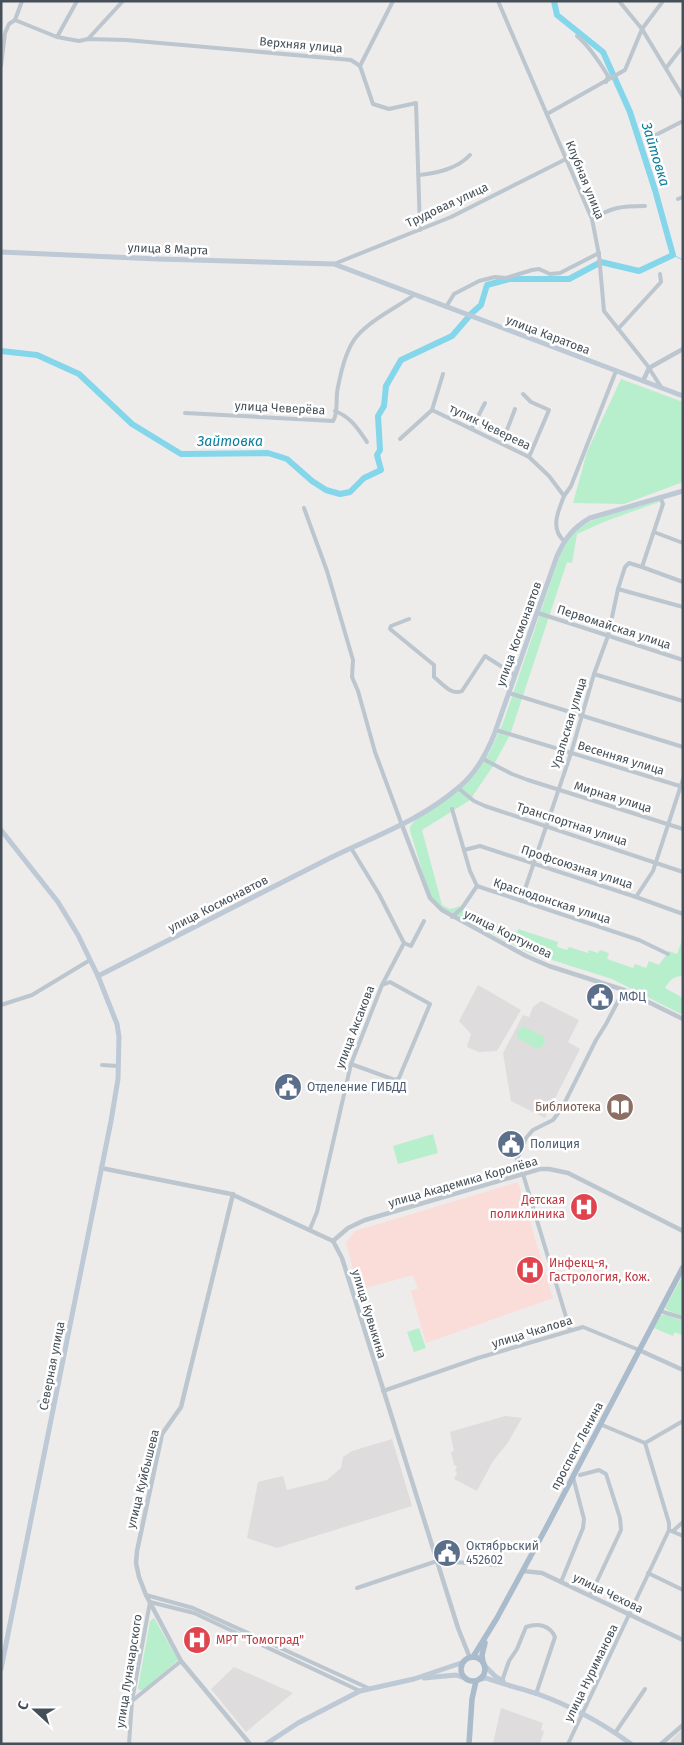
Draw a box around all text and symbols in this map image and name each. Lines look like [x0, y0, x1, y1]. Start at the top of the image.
street label: Верхняя улица [259, 34, 343, 56]
water label: Зайтовка [637, 119, 673, 188]
street label: Клубная улица [563, 139, 607, 221]
street label: Трудовая улица [404, 180, 490, 230]
street label: улица 8 Марта [127, 241, 209, 257]
street label: улица Каратова [504, 313, 592, 357]
street label: улица Чеверёва [234, 399, 326, 417]
street label: тупик Чеверева [447, 401, 533, 453]
water label: Зайтовка [196, 433, 263, 450]
street label: улица Космонавтов [494, 580, 545, 688]
street label: Первомайская улица [555, 602, 673, 652]
street label: Уральская улица [548, 676, 590, 770]
street label: Весенняя улица [576, 738, 666, 778]
street label: Мирная улица [572, 779, 654, 815]
street label: Транспортная улица [515, 799, 629, 849]
street label: Профсоюзная улица [519, 842, 635, 892]
street label: улица Космонавтов [166, 873, 271, 935]
street label: Краснодонская улица [491, 875, 613, 927]
street label: улица Кортунова [462, 907, 554, 961]
public building icon: МФЦ [585, 982, 615, 1012]
street label: улица Аксакова [333, 983, 377, 1071]
place label: МФЦ [619, 990, 646, 1004]
public building icon: Отделение ГИБДД [273, 1072, 303, 1102]
place label: Отделение ГИБДД [307, 1080, 407, 1094]
library icon: Библиотека [605, 1092, 635, 1122]
place label: Библиотека [535, 1100, 601, 1114]
public building icon: Полиция [496, 1129, 526, 1159]
place label: Полиция [530, 1137, 580, 1151]
street label: улица Академика Королёва [387, 1154, 539, 1210]
hospital icon: Детская поликлиника [569, 1192, 599, 1222]
place label: Детская поликлиника [490, 1193, 565, 1221]
hospital icon: Инфекц-я, Гастрология, Кож. [515, 1255, 545, 1285]
place label: Инфекц-я, Гастрология, Кож. [549, 1256, 650, 1284]
street label: улица Кувыкина [349, 1268, 389, 1360]
street label: улица Чкалова [490, 1313, 574, 1351]
street label: Северная улица [37, 1320, 67, 1412]
street label: проспект Ленина [548, 1400, 606, 1492]
street label: улица Куйбышева [124, 1428, 162, 1530]
public building icon: Октябрьский 452602 [432, 1538, 462, 1568]
place label: Октябрьский 452602 [466, 1539, 539, 1567]
street label: улица Чехова [571, 1570, 645, 1616]
street label: улица Луначарского [113, 1613, 145, 1729]
street label: улица Нуриманова [561, 1622, 621, 1724]
hospital icon: МРТ "Томоград" [182, 1625, 212, 1655]
place label: МРТ "Томоград" [216, 1633, 304, 1647]
north arrow [10, 1685, 60, 1735]
text: С [14, 1699, 33, 1712]

